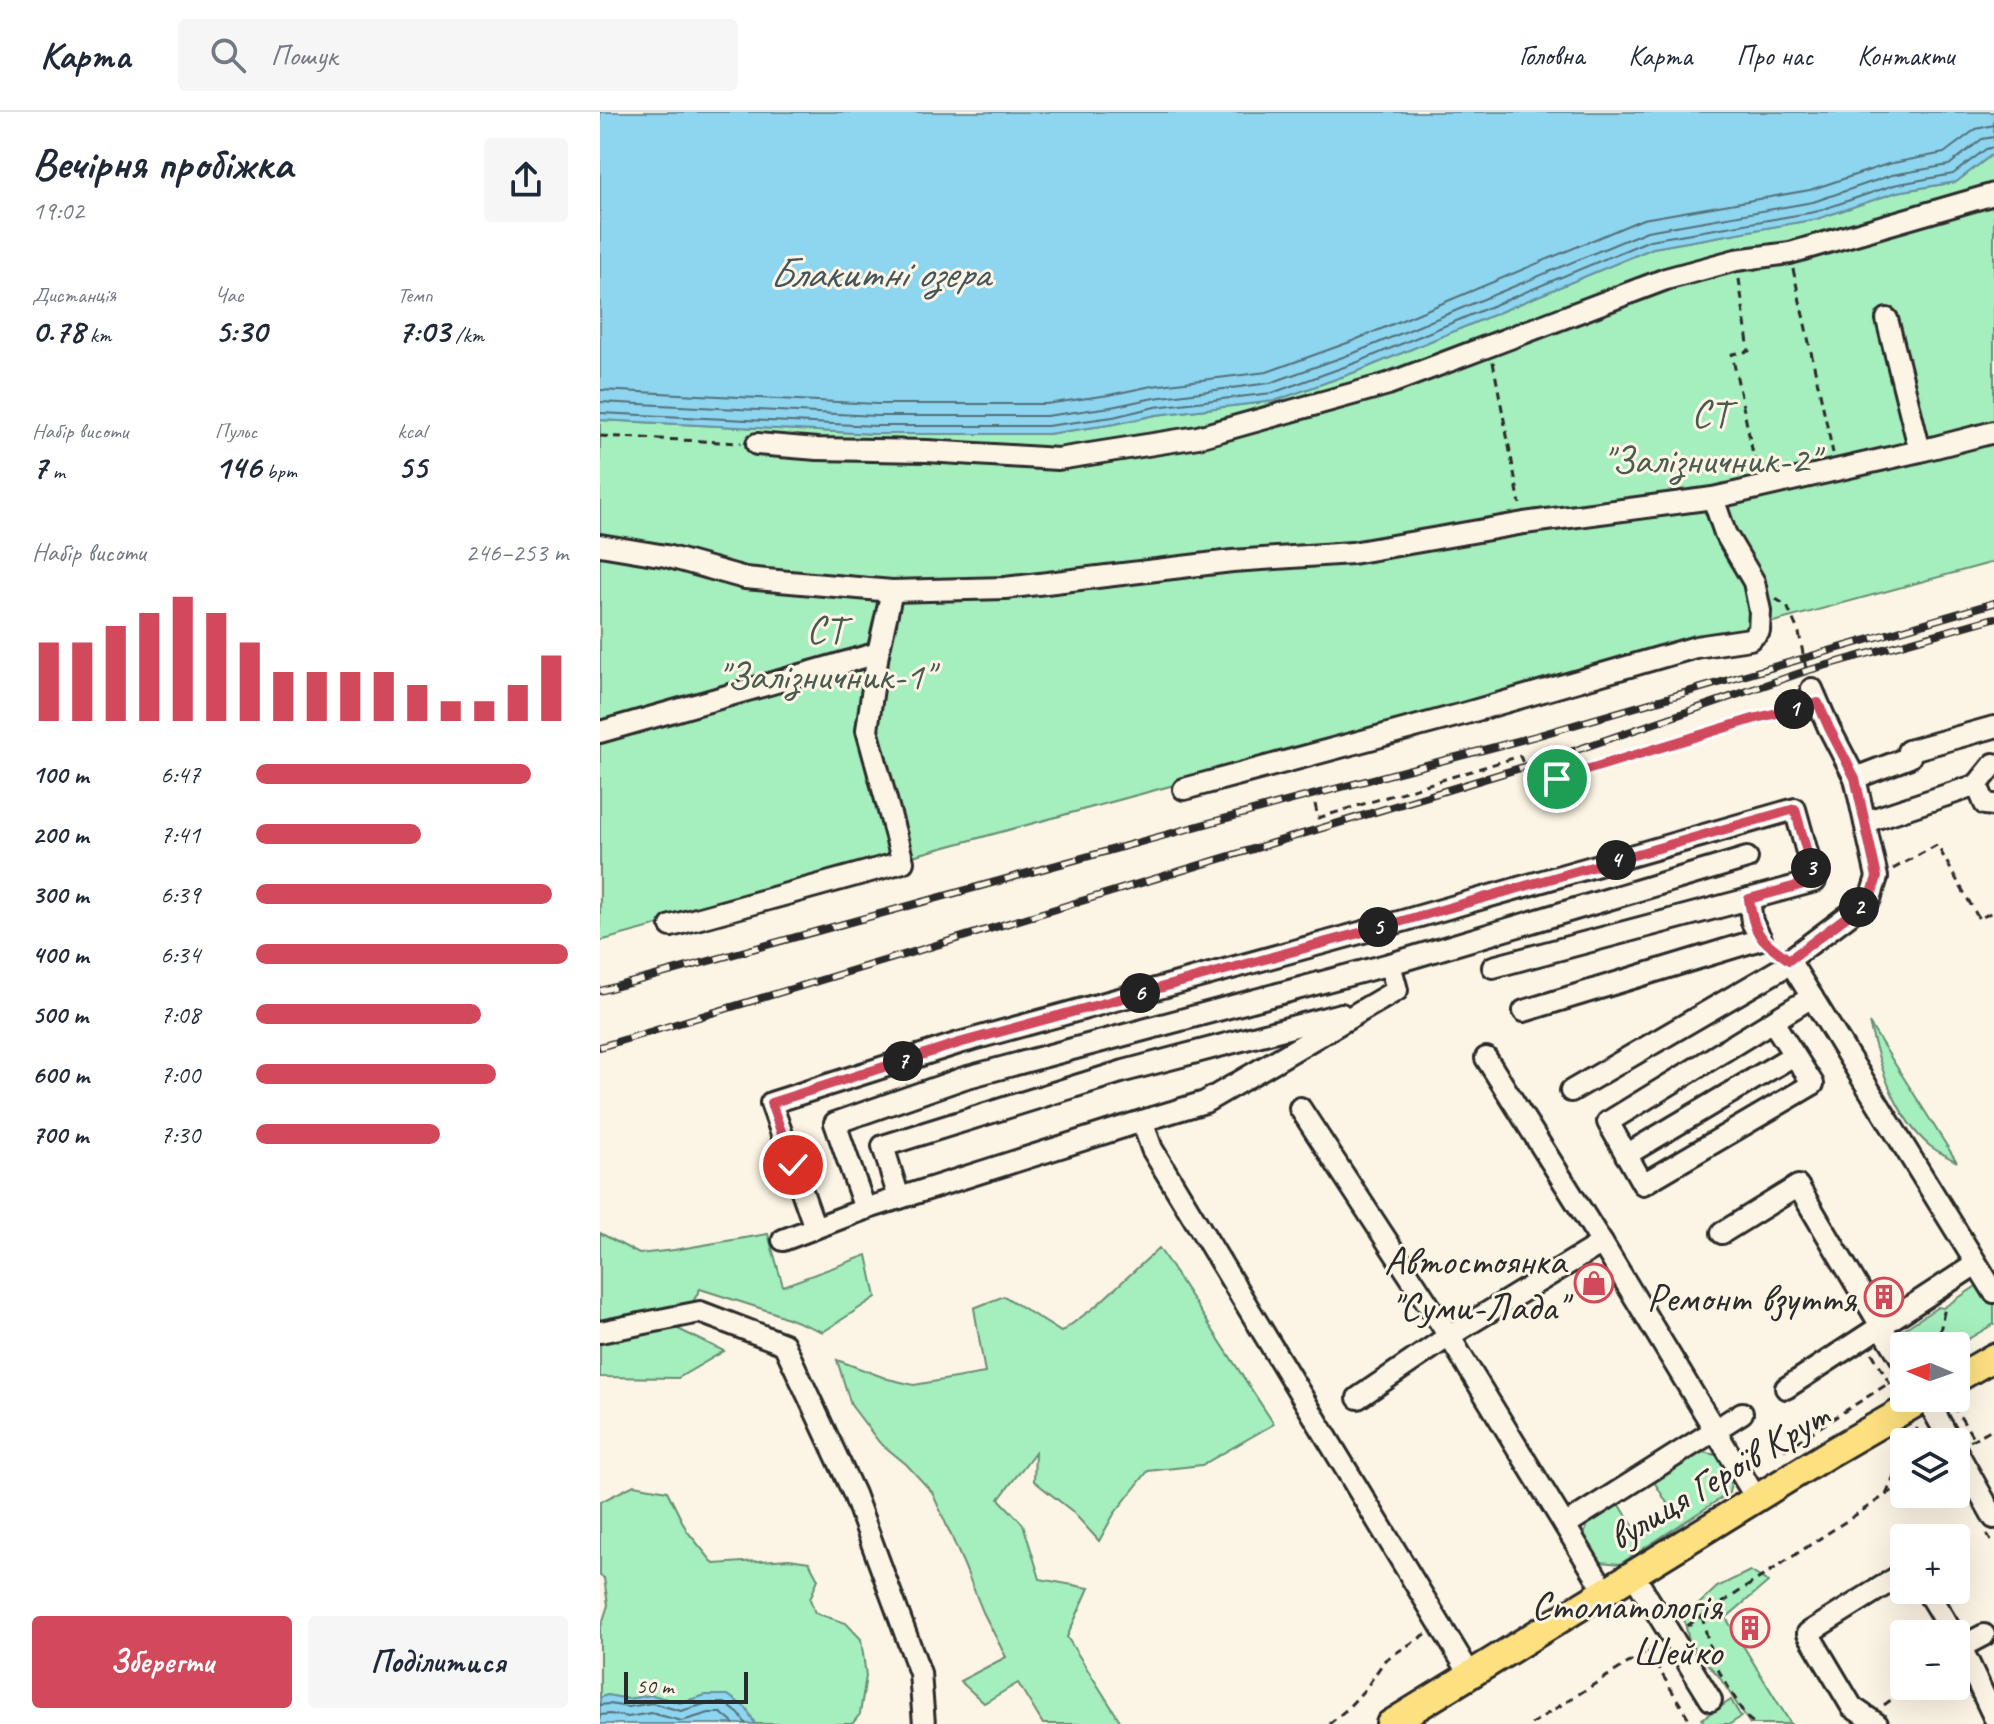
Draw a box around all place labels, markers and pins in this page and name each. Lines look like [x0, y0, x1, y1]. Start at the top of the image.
pin: 1 [1774, 689, 1814, 729]
pin [1523, 745, 1591, 813]
pin: 4 [1596, 840, 1636, 880]
pin: 3 [1791, 848, 1831, 888]
pin: 2 [1839, 887, 1879, 927]
pin: 5 [1358, 907, 1398, 947]
pin: 6 [1120, 973, 1160, 1013]
pin: 7 [883, 1041, 923, 1081]
pin [759, 1131, 827, 1199]
place label: Автостоянка "Суми-Лада" [1384, 1236, 1574, 1332]
shop icon: Автостоянка "Суми-Лада" [1573, 1262, 1615, 1304]
place label: Ремонт взуття [1647, 1273, 1857, 1323]
building icon: Ремонт взуття [1863, 1276, 1905, 1318]
place label: Стоматологія Шейко [1531, 1581, 1724, 1677]
building icon: Стоматологія Шейко [1729, 1607, 1771, 1649]

